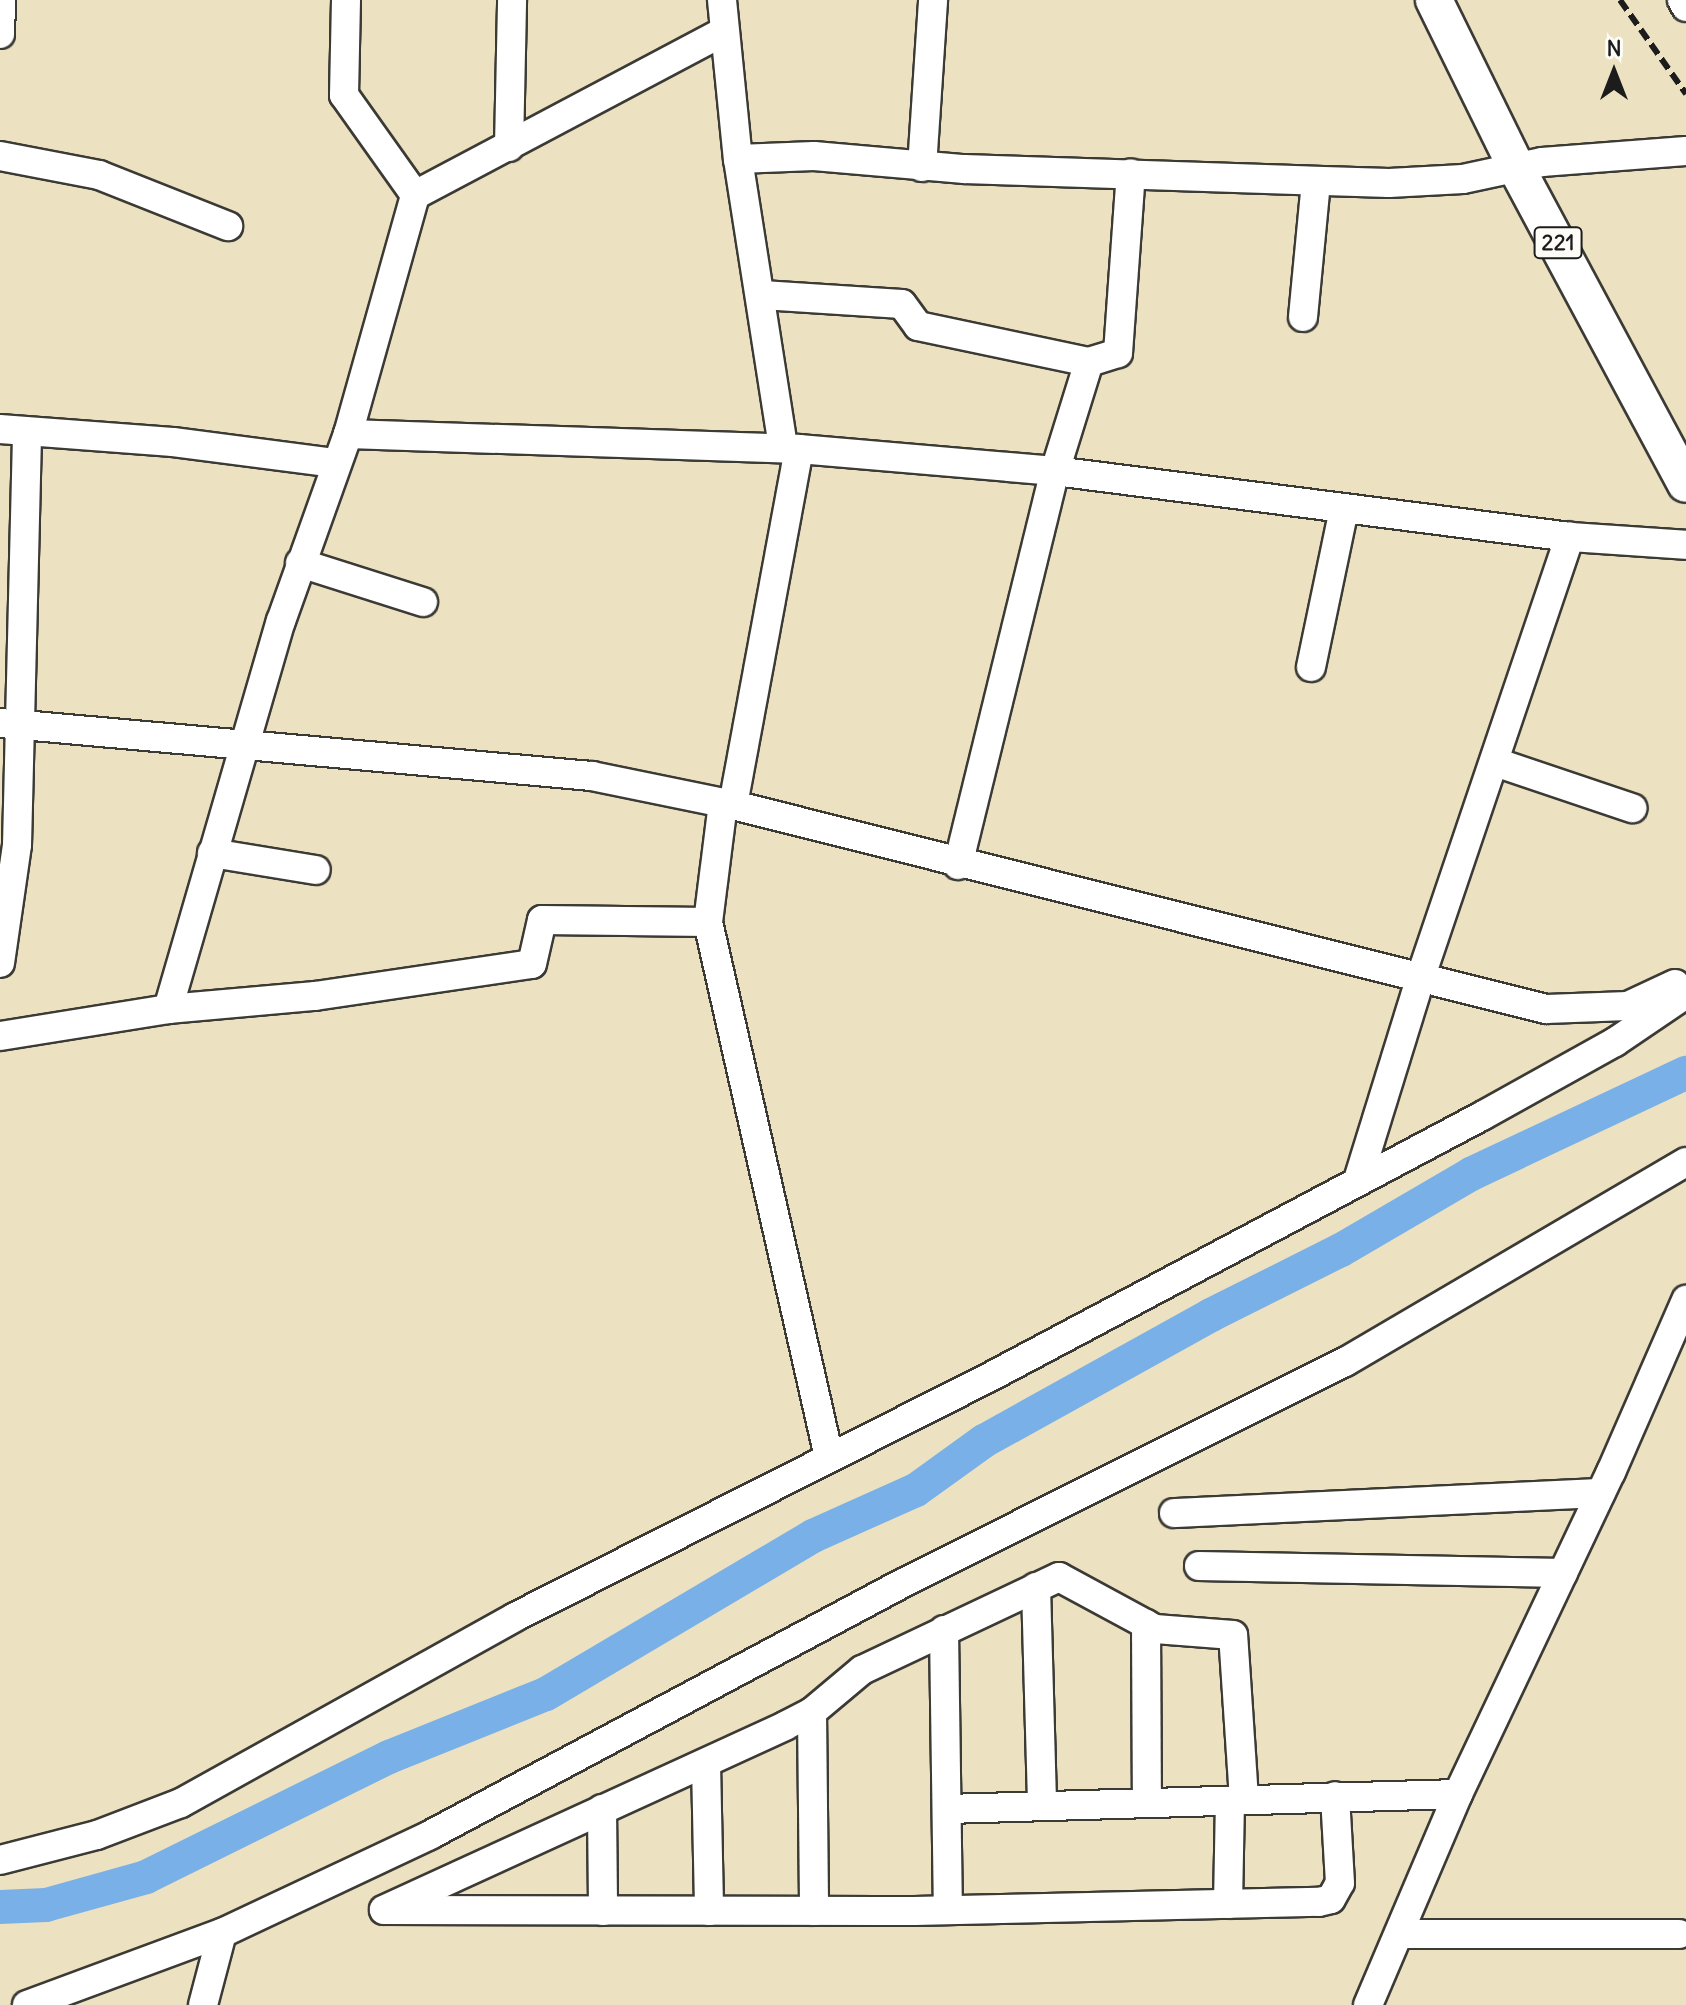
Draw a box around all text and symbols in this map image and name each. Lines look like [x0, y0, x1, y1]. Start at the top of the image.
north arrow [1574, 32, 1654, 112]
text: N [1606, 34, 1622, 62]
road number: 221 [1532, 225, 1584, 261]

